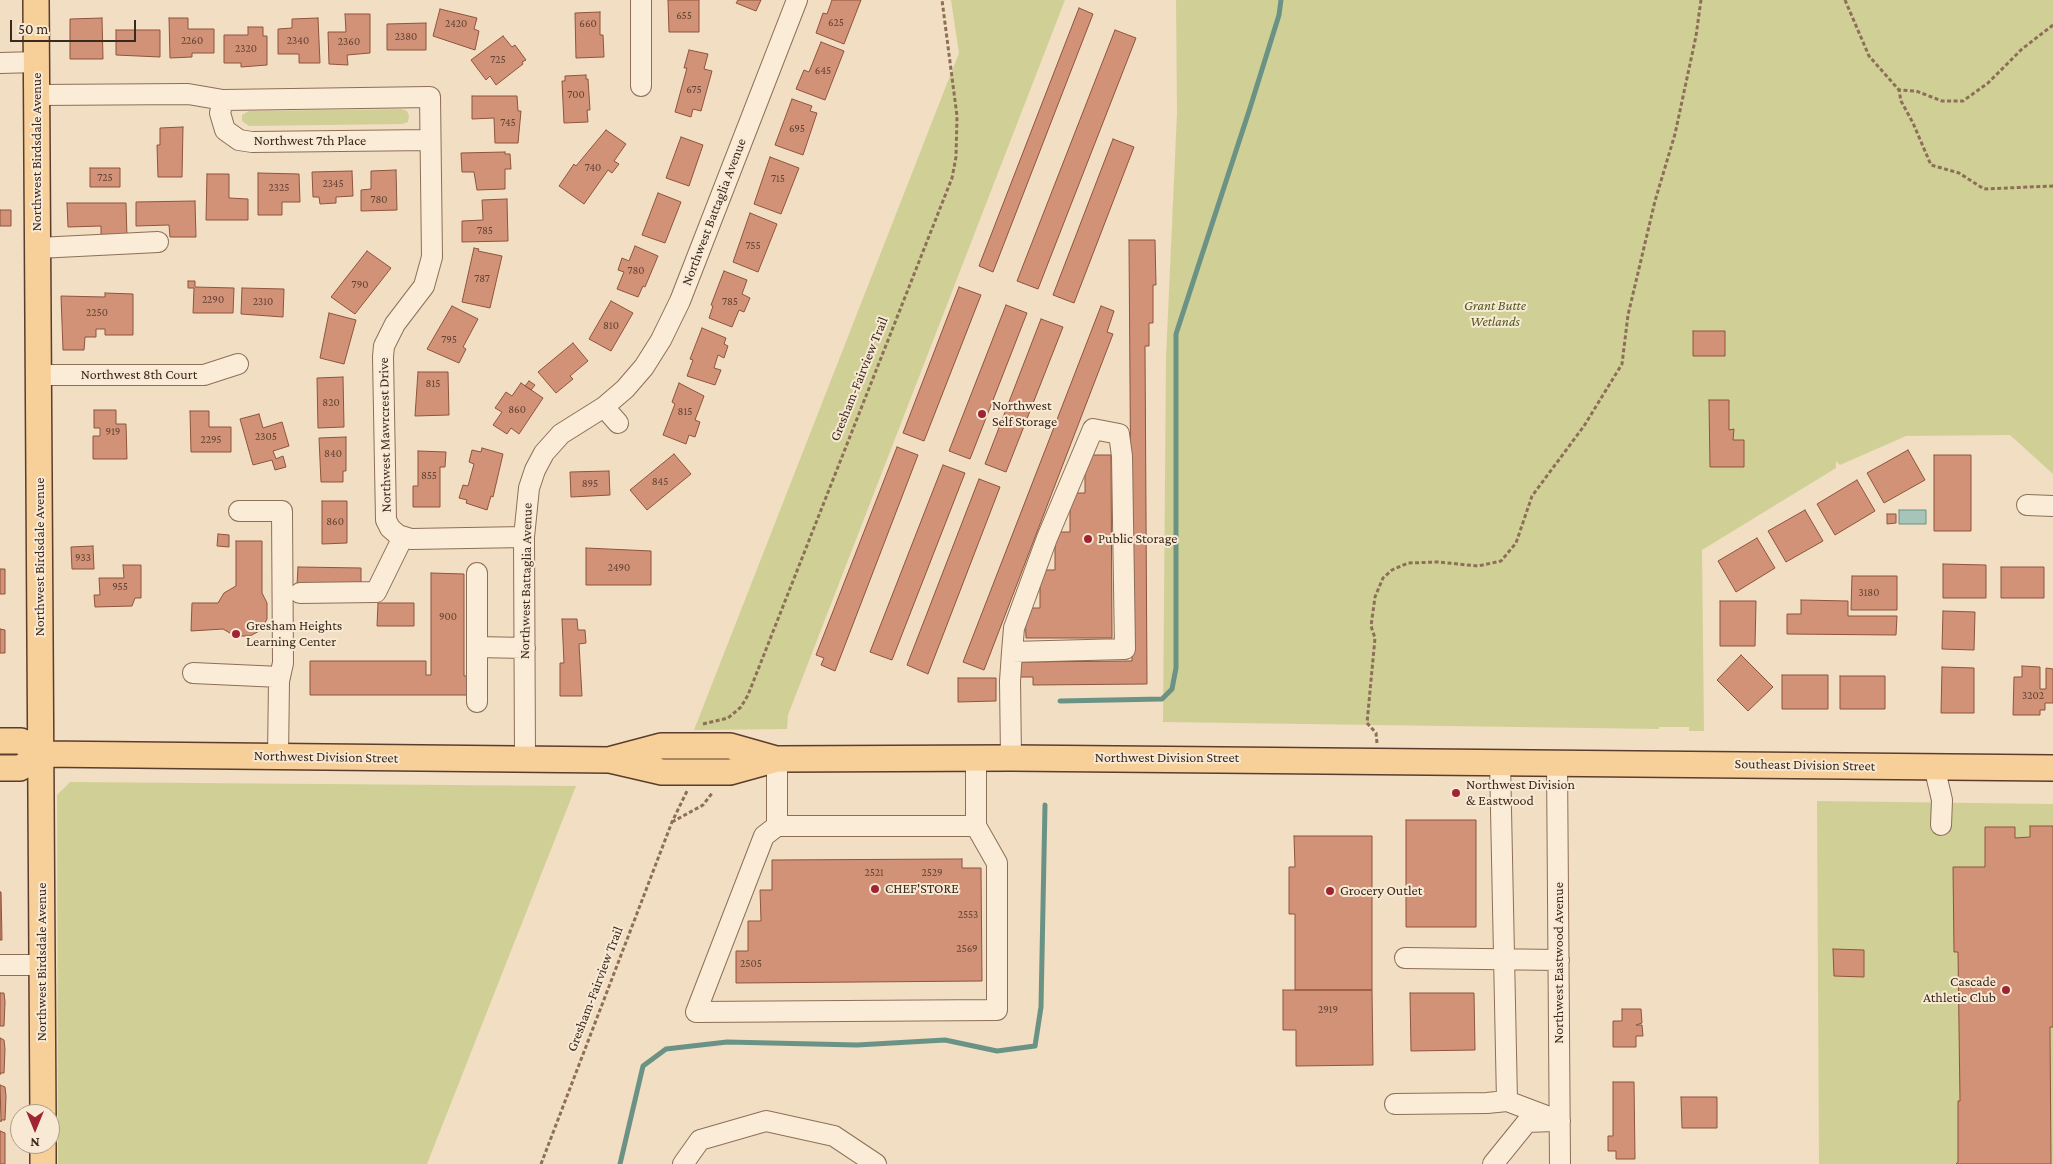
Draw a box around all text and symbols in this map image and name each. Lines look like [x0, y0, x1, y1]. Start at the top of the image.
house number: 655 [676, 9, 692, 23]
scale bar [12, 10, 139, 42]
house number: 625 [828, 16, 844, 30]
house number: 2420 [445, 17, 467, 31]
house number: 660 [579, 17, 597, 31]
text: 50 m [18, 21, 48, 37]
house number: 2380 [395, 30, 417, 44]
house number: 2260 [181, 34, 203, 48]
house number: 2340 [287, 34, 309, 48]
house number: 2360 [338, 35, 360, 49]
house number: 2320 [235, 42, 257, 56]
house number: 725 [490, 53, 506, 67]
house number: 645 [815, 64, 831, 78]
street label: Northwest Birdsdale Avenue [29, 73, 45, 231]
house number: 675 [686, 83, 702, 97]
house number: 700 [567, 88, 585, 102]
house number: 745 [500, 116, 516, 130]
house number: 695 [789, 122, 805, 136]
street label: Northwest 7th Place [254, 133, 366, 149]
street label: Northwest Battaglia Avenue [678, 136, 750, 288]
house number: 740 [585, 161, 601, 175]
house number: 725 [97, 171, 113, 185]
house number: 715 [771, 172, 785, 186]
house number: 2345 [322, 177, 344, 191]
house number: 2325 [269, 181, 289, 195]
house number: 780 [370, 193, 388, 207]
house number: 785 [477, 224, 493, 238]
house number: 755 [745, 239, 761, 253]
house number: 780 [627, 264, 645, 278]
house number: 787 [474, 272, 490, 286]
house number: 790 [352, 278, 368, 292]
house number: 2290 [202, 293, 224, 307]
house number: 2310 [253, 295, 273, 309]
house number: 785 [722, 295, 738, 309]
park label: Grant Butte Wetlands [1464, 298, 1526, 331]
house number: 2250 [86, 306, 108, 320]
street label: Gresham-Fairview Trail [826, 314, 892, 444]
house number: 810 [603, 319, 619, 333]
house number: 795 [441, 333, 457, 347]
street label: Northwest Mawrcrest Drive [375, 357, 395, 513]
street label: Northwest 8th Court [81, 367, 197, 383]
house number: 815 [426, 377, 440, 391]
house number: 820 [322, 396, 340, 410]
place label: Northwest Self Storage [992, 398, 1057, 431]
house number: 860 [508, 403, 526, 417]
house number: 815 [678, 405, 692, 419]
marker: Northwest Self Storage [976, 408, 988, 420]
house number: 919 [106, 425, 120, 439]
house number: 2305 [255, 430, 277, 444]
house number: 2295 [200, 433, 222, 447]
house number: 840 [324, 447, 342, 461]
house number: 855 [421, 469, 437, 483]
house number: 845 [652, 475, 668, 489]
house number: 895 [582, 477, 598, 491]
street label: Northwest Birdsdale Avenue [32, 478, 48, 636]
street label: Northwest Battaglia Avenue [516, 503, 536, 659]
house number: 860 [326, 515, 344, 529]
place label: Public Storage [1098, 531, 1177, 547]
marker: Public Storage [1082, 533, 1094, 545]
house number: 933 [75, 551, 91, 565]
house number: 2490 [608, 561, 630, 575]
house number: 955 [112, 580, 128, 594]
house number: 3180 [1858, 586, 1880, 600]
house number: 900 [439, 610, 457, 624]
place label: Gresham Heights Learning Center [246, 618, 342, 650]
marker: Gresham Heights Learning Center [230, 628, 242, 640]
house number: 3202 [2022, 689, 2044, 703]
street label: Northwest Division Street [254, 747, 398, 767]
street label: Northwest Division Street [1095, 750, 1239, 766]
street label: Southeast Division Street [1735, 755, 1875, 775]
place label: Northwest Division & Eastwood [1466, 777, 1575, 810]
marker: Northwest Division & Eastwood [1450, 787, 1462, 799]
house number: 2521 [864, 866, 884, 880]
house number: 2529 [922, 866, 942, 880]
place label: CHEF'STORE [885, 881, 959, 897]
street label: Northwest Eastwood Avenue [1551, 882, 1567, 1044]
street label: Northwest Birdsdale Avenue [34, 883, 50, 1041]
marker: CHEF'STORE [869, 883, 881, 895]
place label: Grocery Outlet [1340, 883, 1422, 899]
marker: Grocery Outlet [1324, 885, 1336, 897]
house number: 2553 [958, 908, 978, 922]
street label: Gresham-Fairview Trail [563, 924, 627, 1054]
house number: 2569 [956, 942, 978, 956]
house number: 2505 [740, 957, 762, 971]
place label: Cascade Athletic Club [1923, 974, 1996, 1006]
marker: Cascade Athletic Club [2000, 984, 2012, 996]
house number: 2919 [1318, 1003, 1338, 1017]
north arrow [10, 1104, 60, 1154]
text: N [30, 1135, 40, 1151]

